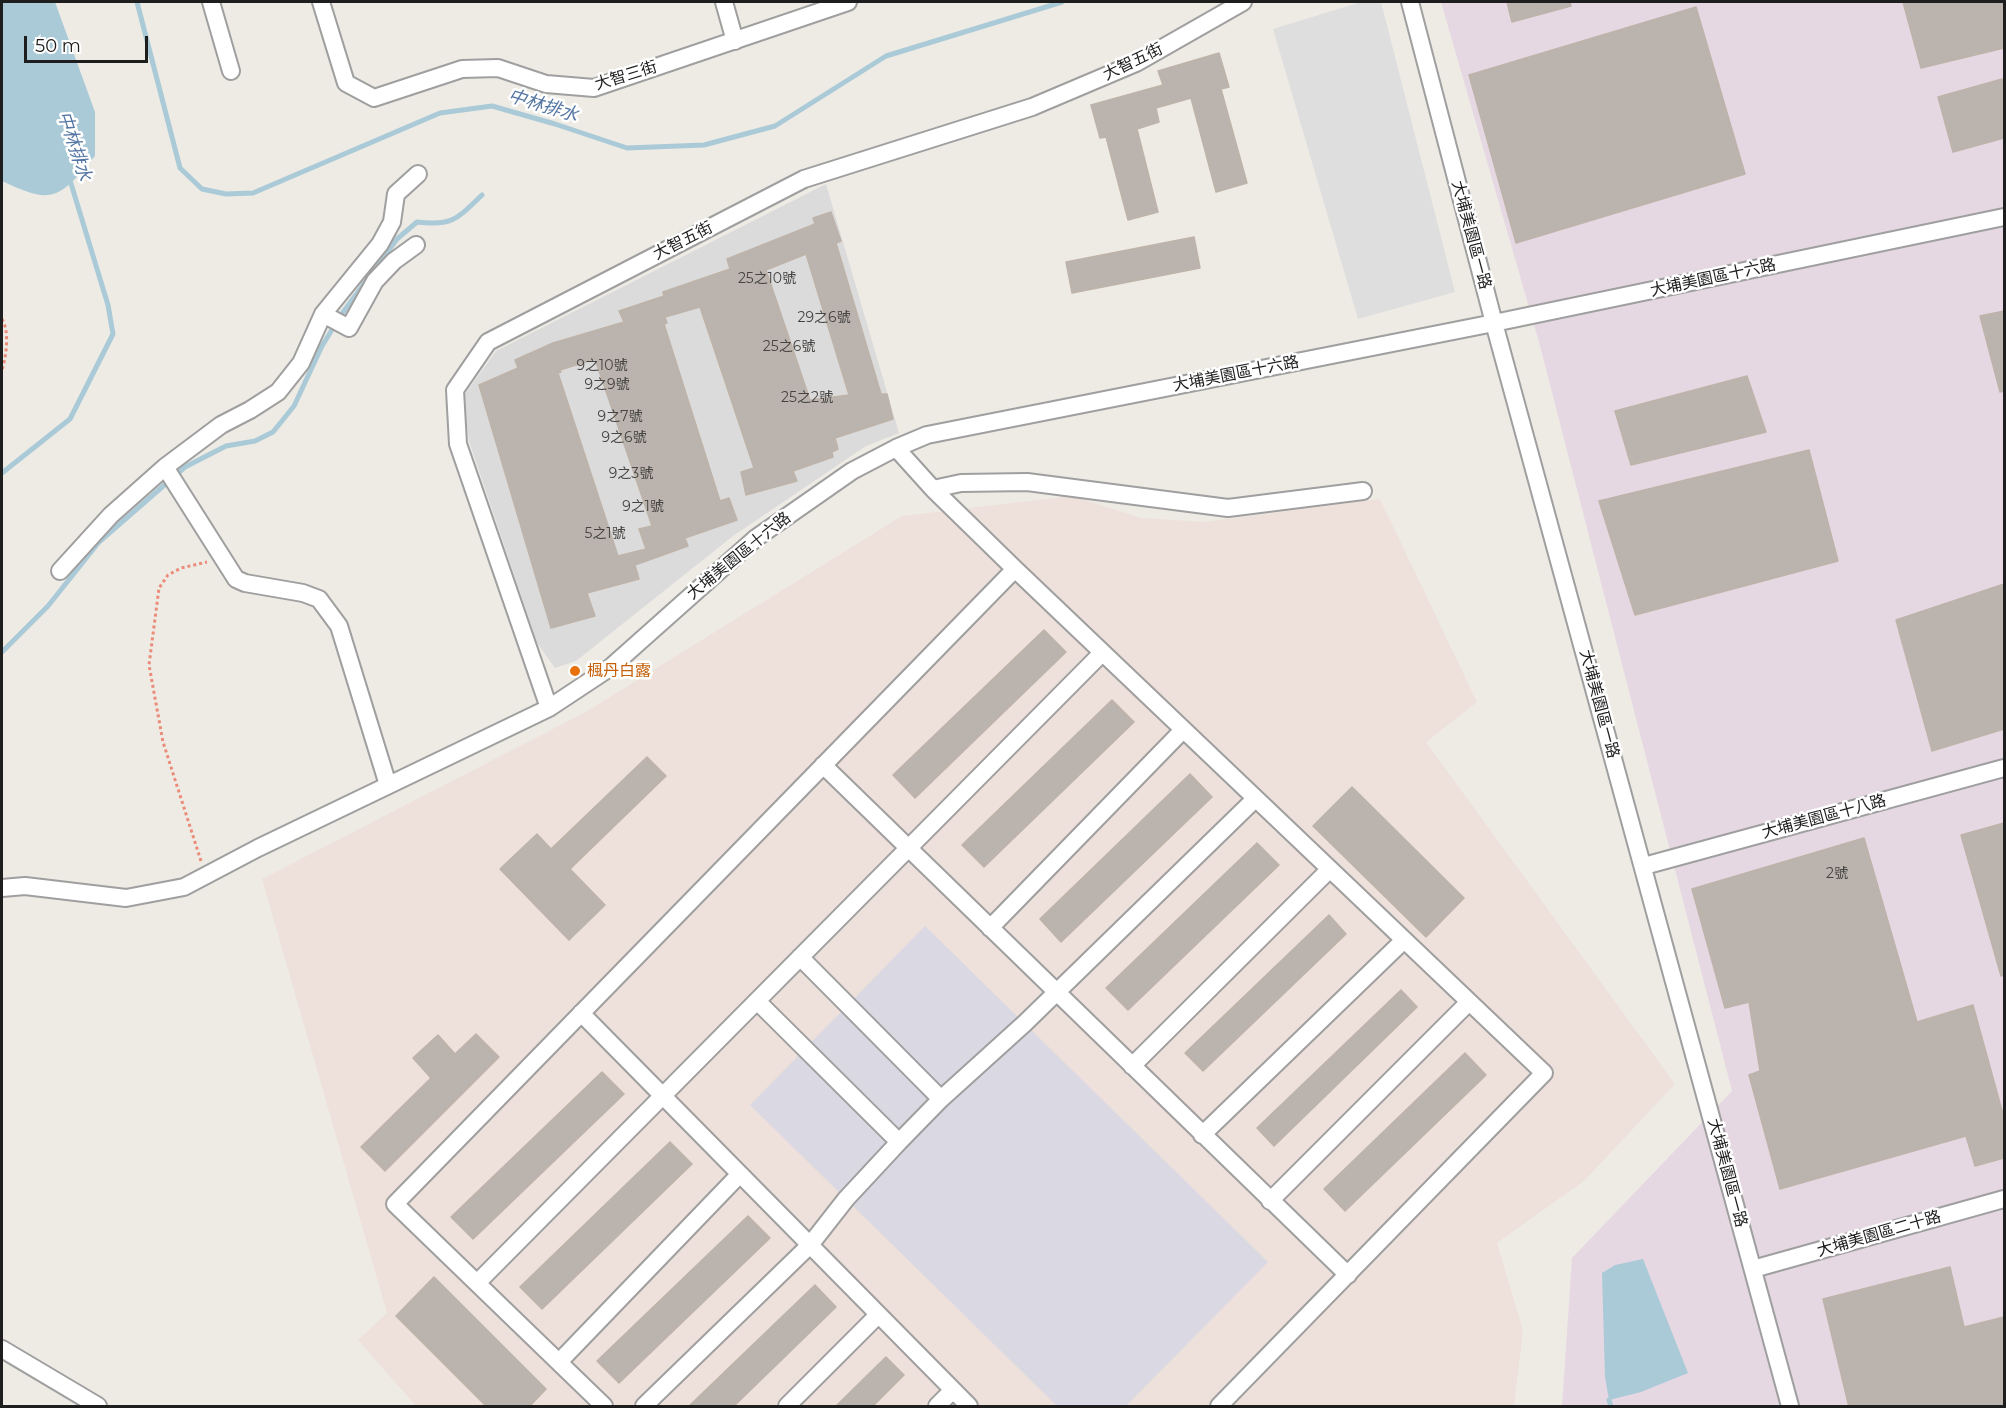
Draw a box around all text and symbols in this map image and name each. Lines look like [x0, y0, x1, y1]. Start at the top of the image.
scale bar [27, 24, 152, 62]
text: 50 m [35, 35, 81, 57]
street label: 大智五街 [1100, 39, 1166, 85]
street label: 大智三街 [593, 57, 659, 95]
water label: 中林排水 [505, 85, 581, 127]
water label: 中林排水 [53, 108, 95, 184]
street label: 大埔美園區一路 [1447, 178, 1495, 292]
street label: 大智五街 [650, 218, 716, 264]
street label: 大埔美園區十六路 [1648, 255, 1778, 301]
house number: 25之10號 [738, 271, 796, 287]
house number: 29之6號 [797, 310, 851, 326]
house number: 25之6號 [763, 339, 815, 355]
street label: 大埔美園區十六路 [1171, 352, 1301, 396]
house number: 9之10號 [577, 358, 627, 374]
house number: 9之9號 [584, 377, 630, 393]
house number: 25之2號 [781, 390, 833, 406]
house number: 9之7號 [598, 409, 642, 425]
house number: 9之6號 [601, 430, 647, 446]
house number: 9之3號 [609, 466, 653, 482]
house number: 9之1號 [622, 499, 664, 515]
street label: 大埔美園區十六路 [683, 508, 795, 604]
house number: 5之1號 [585, 526, 625, 542]
street label: 大埔美園區一路 [1575, 647, 1623, 761]
place label: 楓丹白露 [587, 661, 651, 681]
marker: 楓丹白露 [568, 664, 582, 678]
street label: 大埔美園區十八路 [1760, 791, 1888, 843]
house number: 2號 [1826, 866, 1848, 882]
street label: 大埔美園區一路 [1703, 1116, 1751, 1230]
street label: 大埔美園區二十路 [1815, 1207, 1943, 1261]

